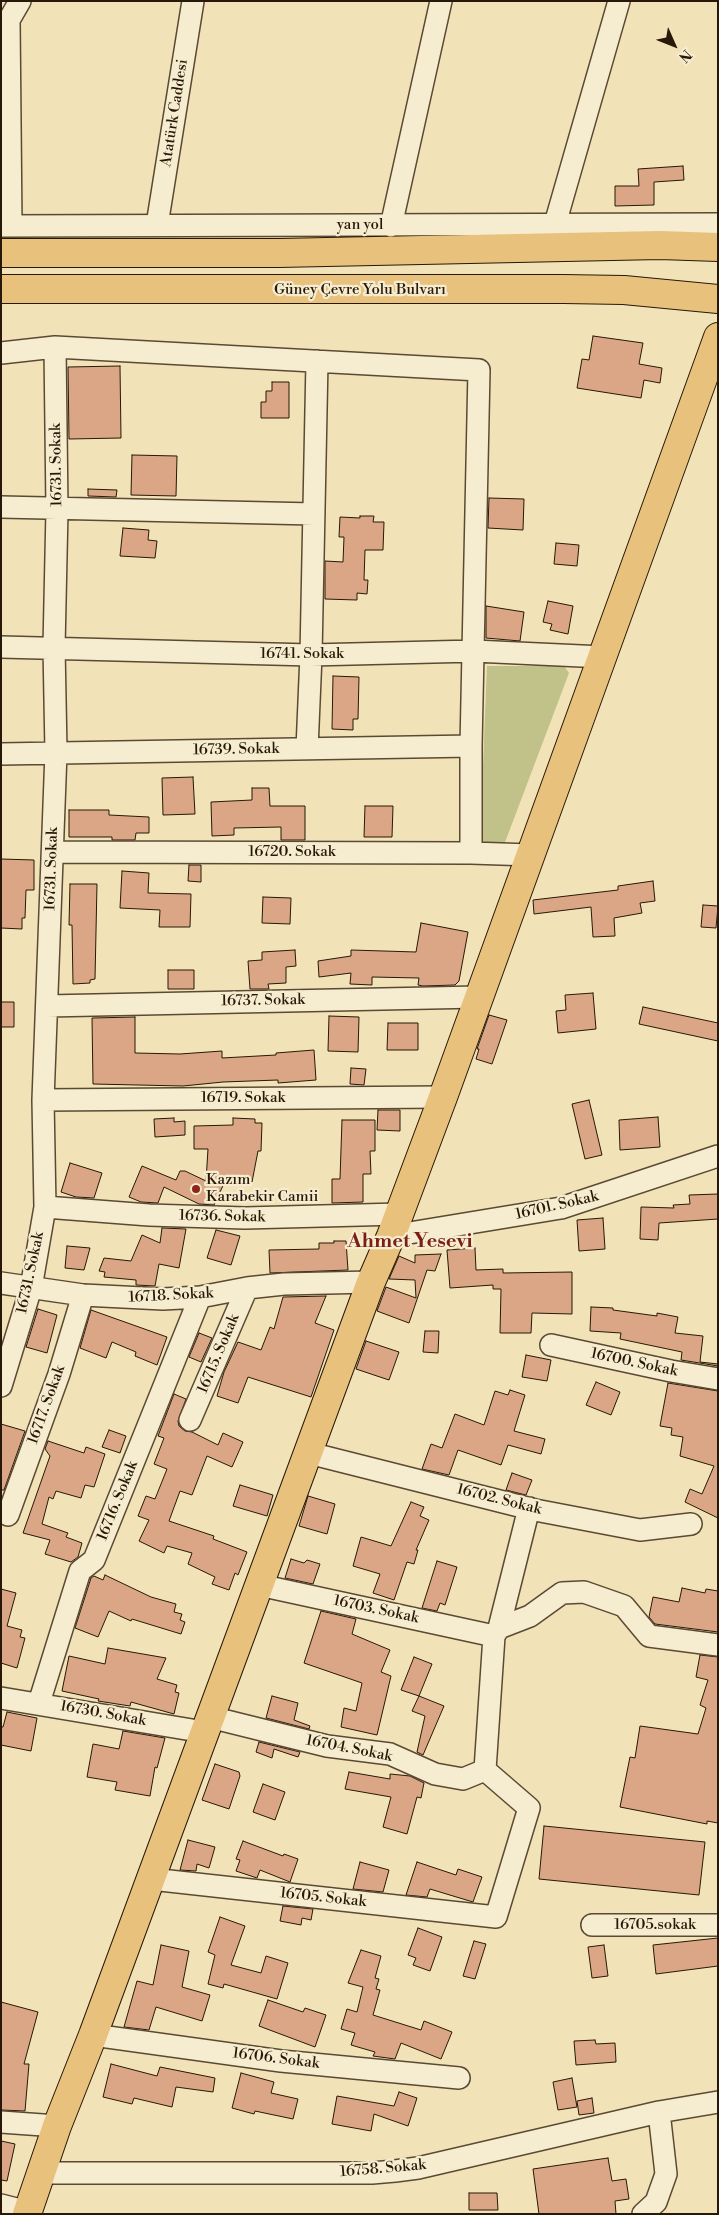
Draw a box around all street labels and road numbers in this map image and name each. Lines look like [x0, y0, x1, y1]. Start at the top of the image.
street label: Atatürk Caddesi [158, 58, 192, 168]
street label: yan yol [337, 216, 383, 234]
street label: Güney Çevre Yolu Bulvarı [274, 281, 446, 299]
street label: 16731. Sokak [47, 423, 67, 507]
street label: 16741. Sokak [260, 645, 344, 663]
street label: 16739. Sokak [193, 740, 279, 760]
street label: 16731. Sokak [42, 827, 62, 911]
street label: 16720. Sokak [248, 843, 336, 861]
street label: 16737. Sokak [221, 991, 305, 1011]
street label: 16719. Sokak [201, 1089, 285, 1107]
street label: 16701. Sokak [514, 1188, 600, 1224]
street label: 16736. Sokak [179, 1207, 265, 1227]
street label: 16731. Sokak [14, 1230, 48, 1316]
street label: 16718. Sokak [128, 1285, 214, 1307]
street label: 16715. Sokak [194, 1312, 244, 1396]
street label: 16700. Sokak [589, 1345, 679, 1381]
street label: 16717. Sokak [24, 1363, 70, 1447]
street label: 16716. Sokak [94, 1458, 142, 1544]
street label: 16702. Sokak [455, 1481, 543, 1519]
street label: 16703. Sokak [332, 1592, 420, 1628]
street label: 16730. Sokak [59, 1698, 147, 1730]
street label: 16704. Sokak [304, 1732, 394, 1766]
street label: 16705. Sokak [279, 1885, 367, 1911]
street label: 16705.sokak [614, 1916, 696, 1934]
street label: 16706. Sokak [231, 2045, 321, 2073]
street label: 16758. Sokak [339, 2156, 427, 2182]

